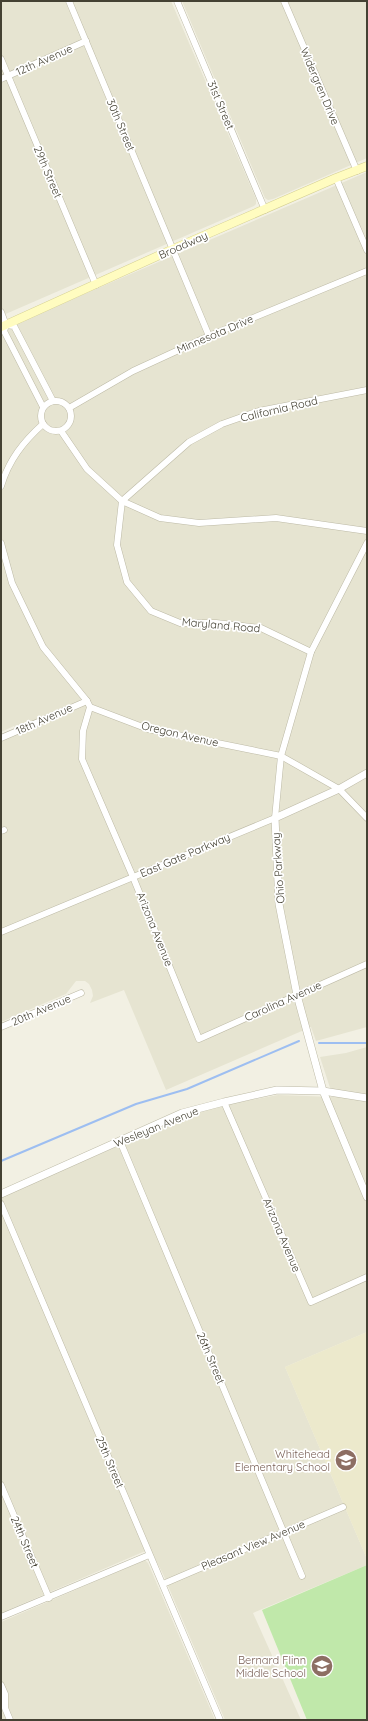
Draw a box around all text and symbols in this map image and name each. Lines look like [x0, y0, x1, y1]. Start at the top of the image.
street label: 12th Avenue [13, 41, 75, 79]
street label: Widergren Drive [297, 45, 343, 127]
street label: 31st Street [204, 78, 238, 132]
street label: 30th Street [104, 97, 138, 153]
street label: 29th Street [31, 144, 65, 200]
street label: Broadway [156, 228, 210, 262]
street label: Minnesota Drive [174, 312, 256, 356]
street label: California Road [239, 393, 319, 425]
street label: Maryland Road [181, 615, 261, 635]
street label: 18th Avenue [13, 700, 75, 738]
street label: Oregon Avenue [140, 718, 220, 750]
street label: East Gate Parkway [138, 830, 232, 880]
street label: Ohio Parkway [269, 832, 287, 904]
street label: Arizona Avenue [134, 890, 176, 968]
street label: Carolina Avenue [242, 978, 324, 1024]
street label: 20th Avenue [9, 991, 73, 1029]
street label: Wesleyan Avenue [112, 1104, 200, 1150]
street label: Arizona Avenue [260, 1196, 304, 1274]
street label: 26th Street [194, 1330, 228, 1386]
street label: 25th Street [93, 1434, 127, 1490]
place label: Whitehead Elementary School [235, 1447, 330, 1474]
school or university icon: Whitehead Elementary School [333, 1447, 359, 1473]
street label: 24th Street [8, 1514, 42, 1570]
street label: Pleasant View Avenue [199, 1517, 307, 1573]
place label: Bernard Flinn Middle School [236, 1653, 306, 1680]
school or university icon: Bernard Flinn Middle School [309, 1653, 335, 1679]

